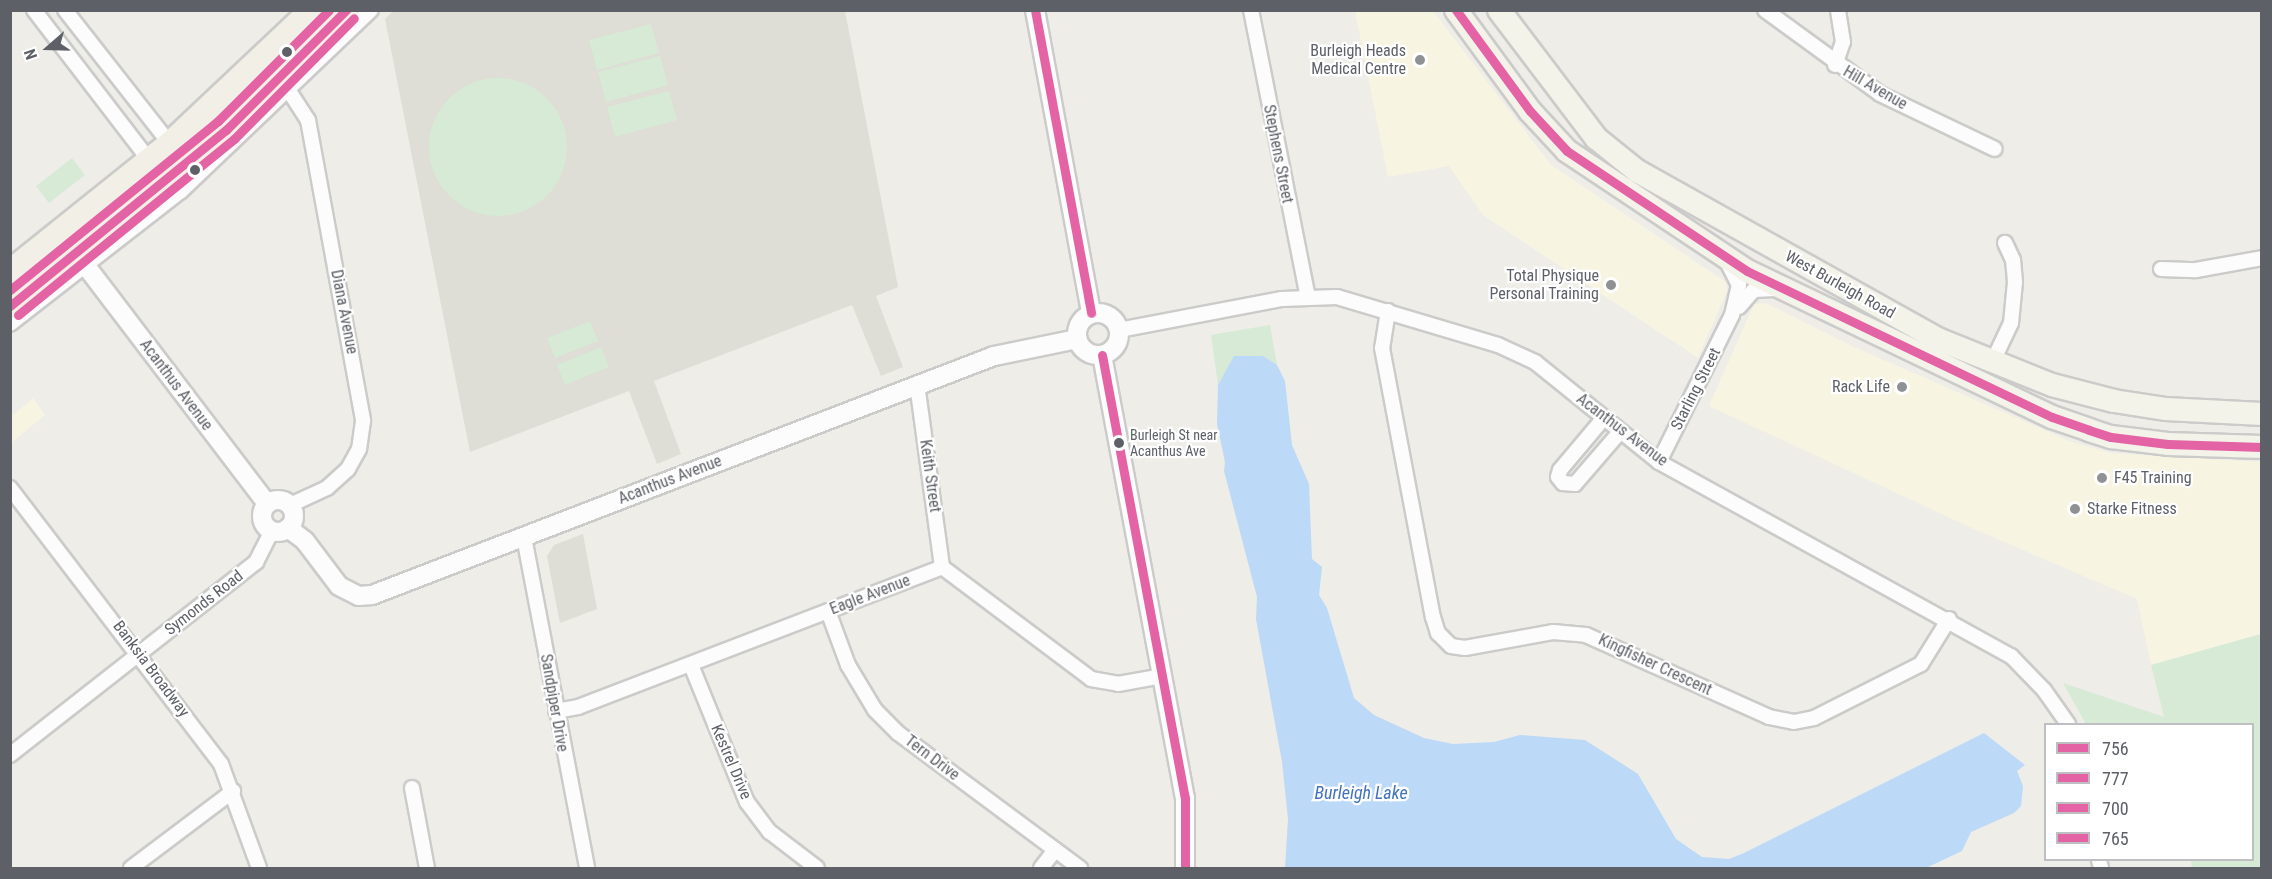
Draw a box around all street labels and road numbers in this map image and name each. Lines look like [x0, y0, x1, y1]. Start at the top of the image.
street label: Hill Avenue [1840, 62, 1910, 114]
street label: Stephens Street [1259, 103, 1297, 205]
street label: West Burleigh Road [1782, 247, 1898, 323]
street label: Diana Avenue [326, 268, 362, 356]
street label: Acanthus Avenue [135, 336, 217, 434]
street label: Starling Street [1667, 345, 1725, 433]
street label: Acanthus Avenue [1573, 389, 1671, 471]
street label: Keith Street [915, 438, 945, 514]
street label: Acanthus Avenue [616, 451, 724, 509]
street label: Symonds Road [161, 567, 247, 639]
street label: Eagle Avenue [827, 571, 913, 619]
street label: Banksia Broadway [109, 617, 193, 721]
street label: Kingfisher Crescent [1595, 630, 1715, 700]
street label: Sandpiper Drive [536, 653, 572, 753]
street label: Kestrel Drive [707, 722, 755, 802]
street label: Tern Drive [901, 731, 963, 785]

